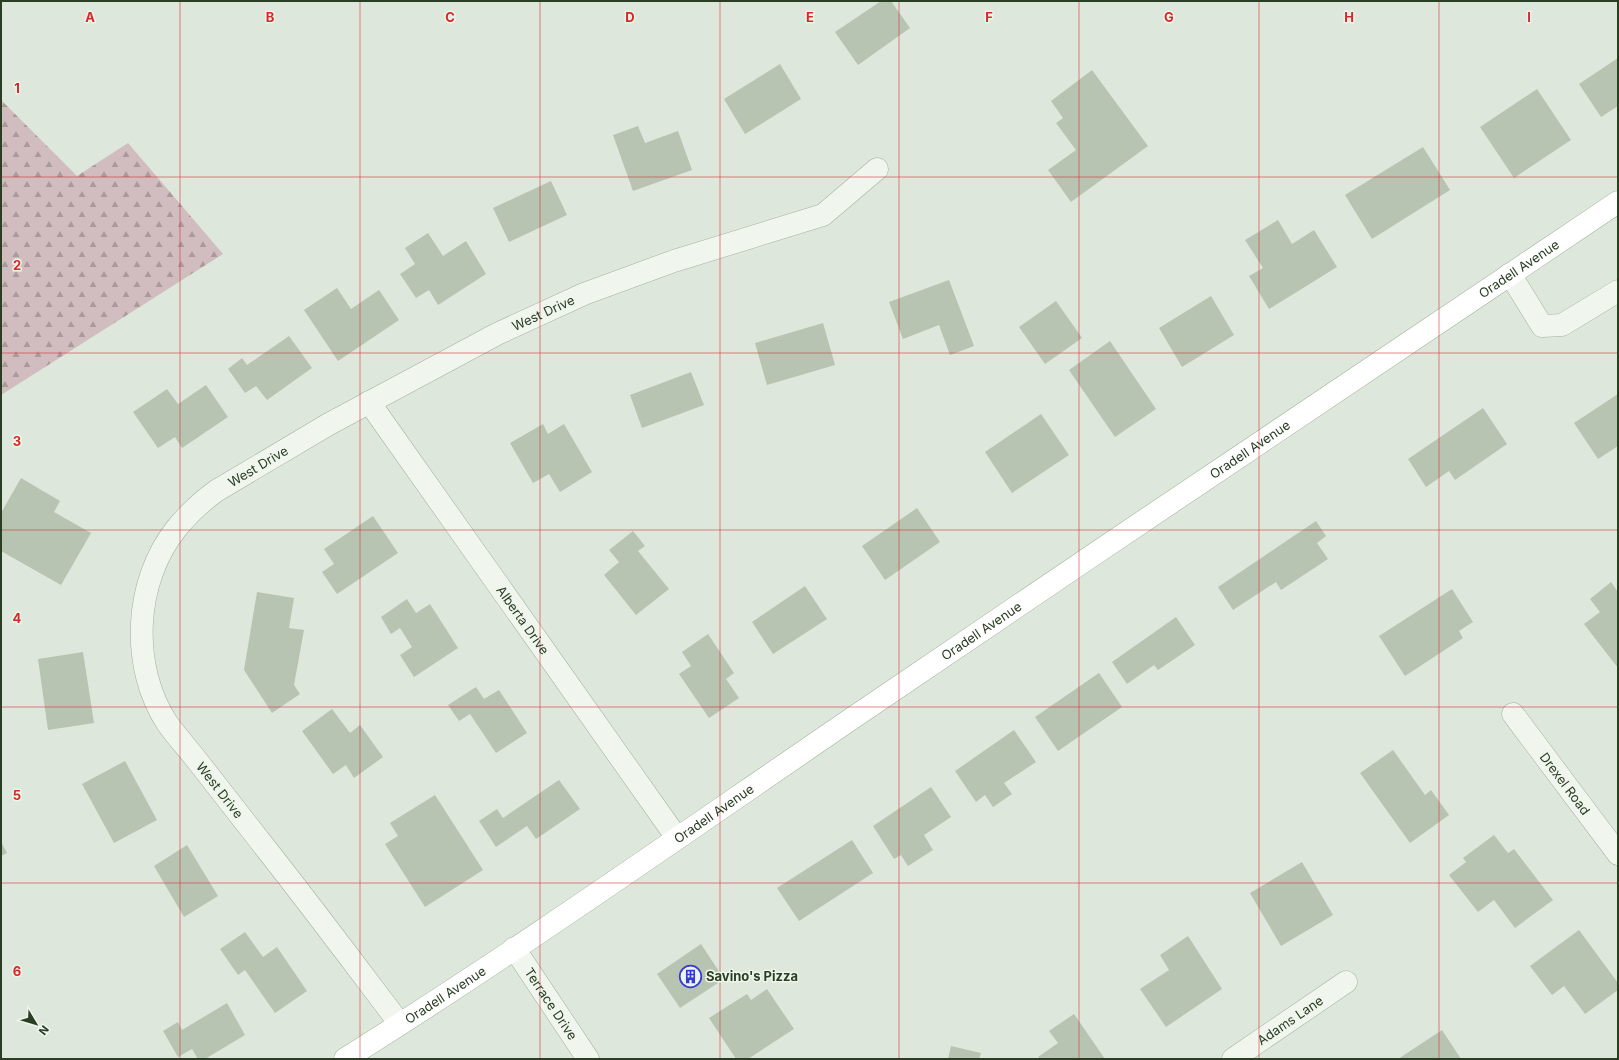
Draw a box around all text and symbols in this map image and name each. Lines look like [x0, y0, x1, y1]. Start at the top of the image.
text: A [85, 9, 95, 25]
text: B [266, 9, 275, 25]
text: C [445, 9, 455, 25]
text: D [625, 9, 635, 25]
text: E [806, 9, 814, 25]
text: F [985, 9, 993, 25]
text: G [1164, 9, 1174, 25]
text: H [1344, 9, 1354, 25]
text: I [1527, 9, 1531, 25]
text: 1 [14, 80, 20, 96]
street label: Oradell Avenue [1475, 236, 1562, 301]
text: 2 [13, 257, 21, 273]
street label: West Drive [509, 292, 577, 334]
street label: Oradell Avenue [1206, 417, 1293, 482]
text: 3 [13, 433, 21, 449]
street label: West Drive [225, 442, 291, 490]
street label: Alberta Drive [493, 583, 553, 658]
street label: Oradell Avenue [938, 598, 1024, 664]
text: 4 [13, 610, 22, 626]
street label: Drexel Road [1537, 749, 1594, 818]
street label: West Drive [193, 759, 247, 821]
street label: Oradell Avenue [671, 780, 757, 847]
text: 5 [13, 787, 21, 803]
street label: Oradell Avenue [402, 962, 489, 1027]
text: 6 [13, 963, 21, 979]
building icon: Savino's Pizza [678, 963, 704, 989]
street label: Terrace Drive [521, 965, 581, 1043]
place label: Savino's Pizza [706, 968, 798, 984]
street label: Adams Lane [1254, 992, 1326, 1048]
north arrow [16, 1004, 56, 1044]
text: N [36, 1023, 52, 1038]

